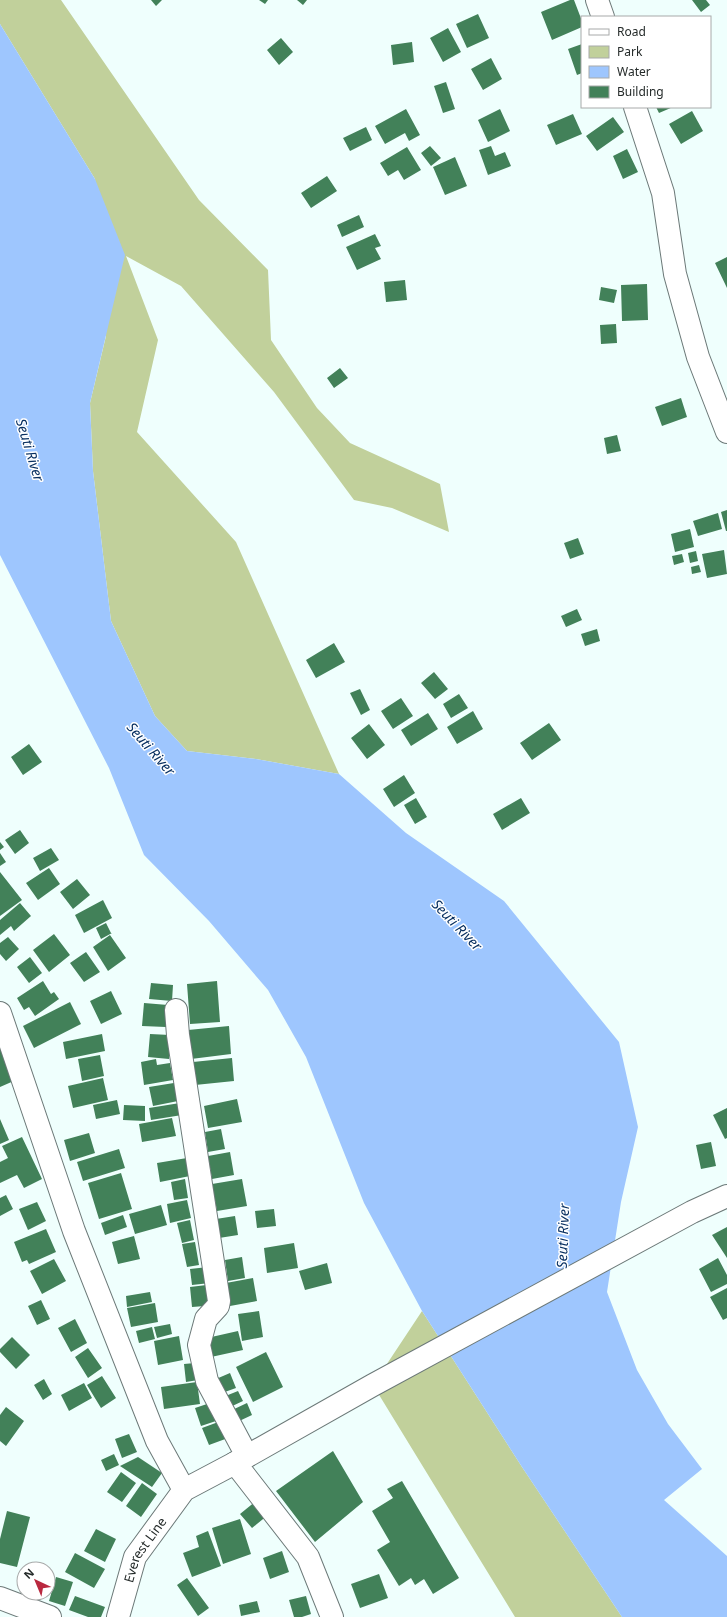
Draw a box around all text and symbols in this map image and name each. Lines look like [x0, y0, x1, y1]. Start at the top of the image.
legend [581, 16, 711, 108]
text: Road [617, 23, 646, 40]
text: Park [617, 43, 643, 60]
text: Water [617, 63, 651, 80]
text: Building [617, 83, 664, 100]
water label: Seuti River [12, 416, 49, 484]
water label: Seuti River [123, 718, 180, 780]
water label: Seuti River [428, 895, 487, 955]
water label: Seuti River [552, 1203, 573, 1269]
street label: Everest Line [119, 1513, 170, 1585]
north arrow [16, 1561, 56, 1601]
text: N [20, 1565, 37, 1582]

